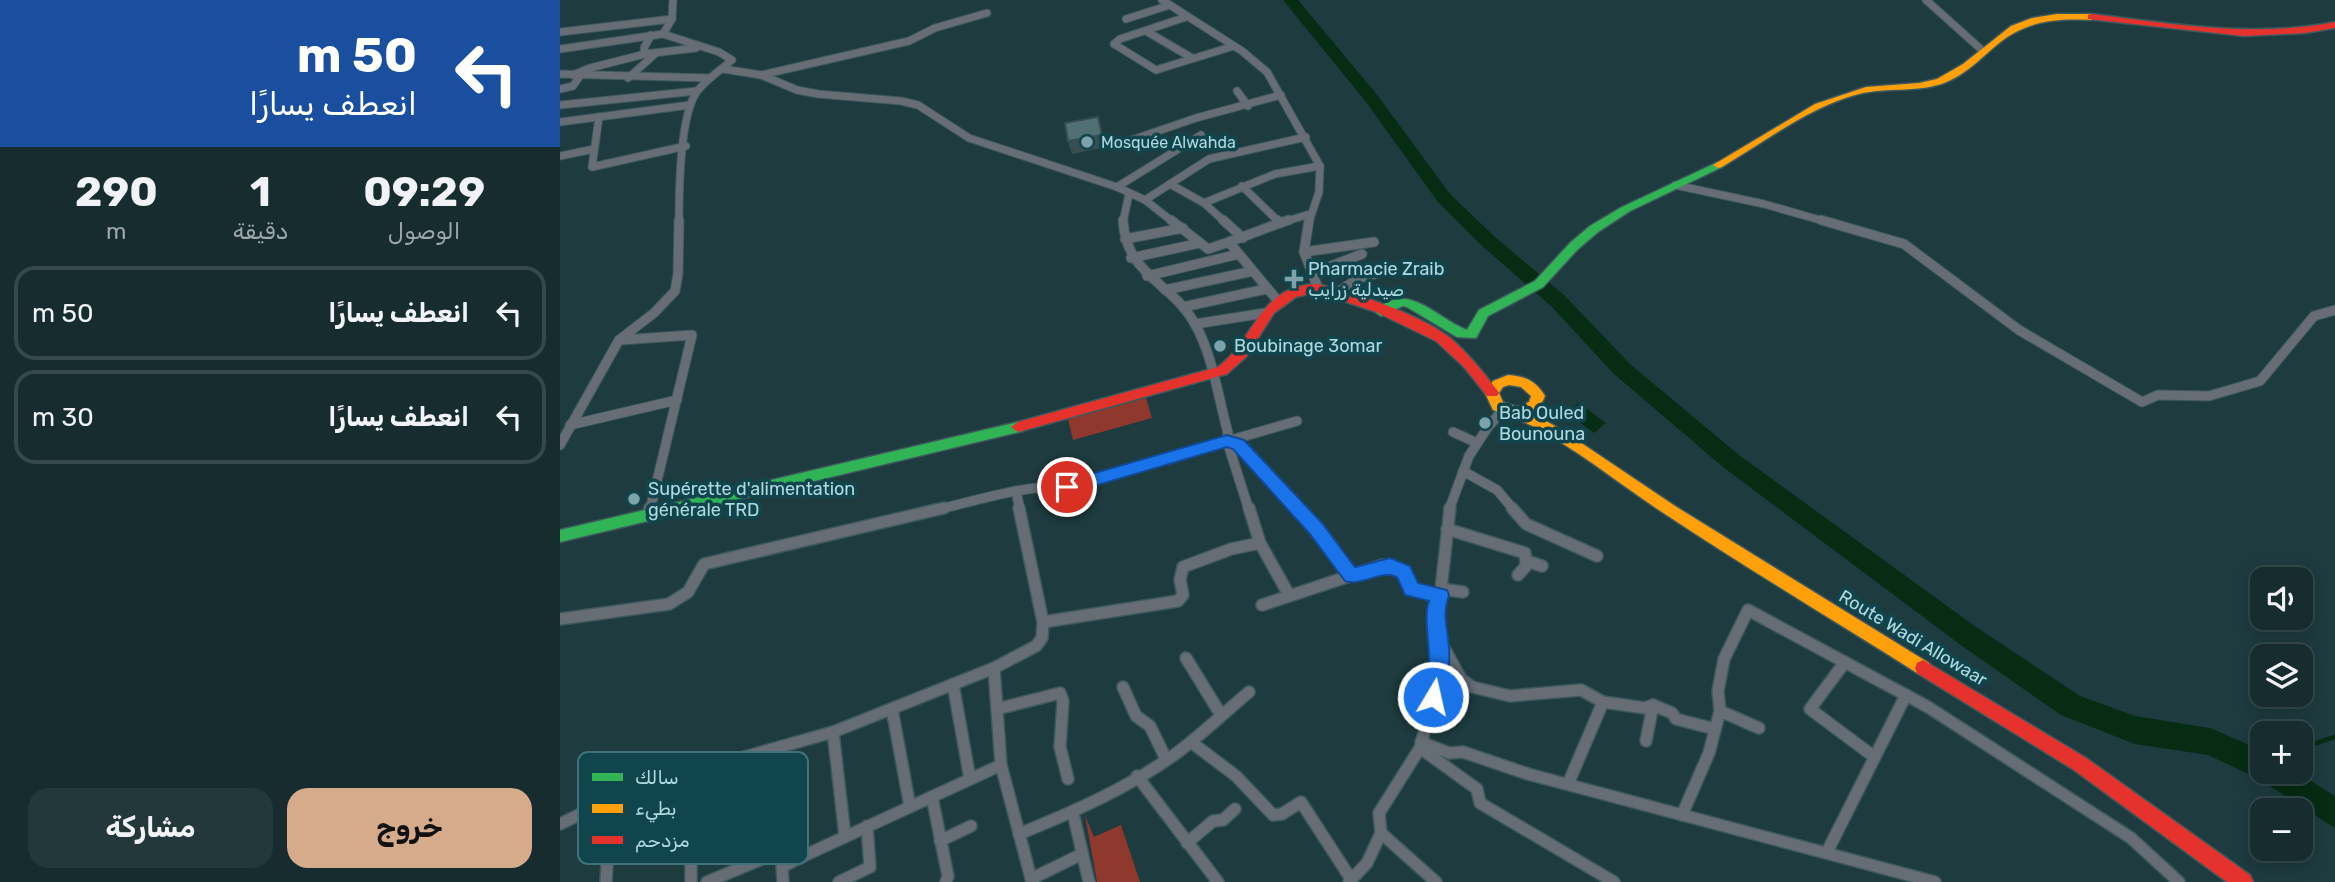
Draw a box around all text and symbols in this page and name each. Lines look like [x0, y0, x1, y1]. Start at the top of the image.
text: 50 m [297, 26, 417, 84]
icon: left [441, 28, 532, 119]
text: انعطف يسارًا [249, 85, 417, 123]
place label: Mosquée Alwahda [1101, 133, 1236, 152]
marker: Mosquée Alwahda [1079, 134, 1095, 150]
text: 290 [75, 167, 158, 217]
text: 1 [250, 167, 271, 217]
text: 09:29 [363, 167, 485, 217]
text: m [106, 217, 127, 245]
text: دقيقة [233, 217, 288, 245]
text: الوصول [388, 217, 460, 245]
place label: Pharmacie Zraib صيدلية زرايب [1308, 258, 1444, 301]
marker: Pharmacie Zraib صيدلية زرايب [1286, 271, 1302, 287]
icon: left [490, 294, 528, 332]
text: 50 m [32, 298, 93, 329]
text: انعطف يسارًا [328, 298, 469, 329]
place label: Boubinage 3omar [1234, 335, 1382, 357]
marker: Boubinage 3omar [1212, 338, 1228, 354]
icon: left [490, 398, 528, 436]
text: 30 m [32, 402, 94, 433]
text: انعطف يسارًا [328, 402, 469, 433]
place label: Bab Ouled Bounouna [1499, 402, 1585, 445]
marker: Bab Ouled Bounouna [1477, 415, 1493, 431]
pin [1037, 457, 1097, 517]
icon: arrive [1048, 468, 1086, 506]
place label: Supérette d'alimentation générale TRD [648, 478, 855, 521]
marker: Supérette d'alimentation générale TRD [626, 491, 642, 507]
map controls [2250, 567, 2313, 861]
button: sound [2250, 567, 2313, 630]
street label: Route Wadi Allowaar [1835, 585, 1991, 691]
button: layers [2250, 644, 2313, 707]
position arrow [1396, 660, 1470, 734]
button: + [2250, 721, 2313, 784]
legend [578, 752, 808, 864]
text: سالك [635, 766, 679, 789]
button: مشاركة [28, 788, 273, 868]
button: خروج [287, 788, 532, 868]
text: بطيء [635, 797, 677, 823]
button: − [2250, 798, 2313, 861]
text: مزدحم [635, 829, 690, 853]

